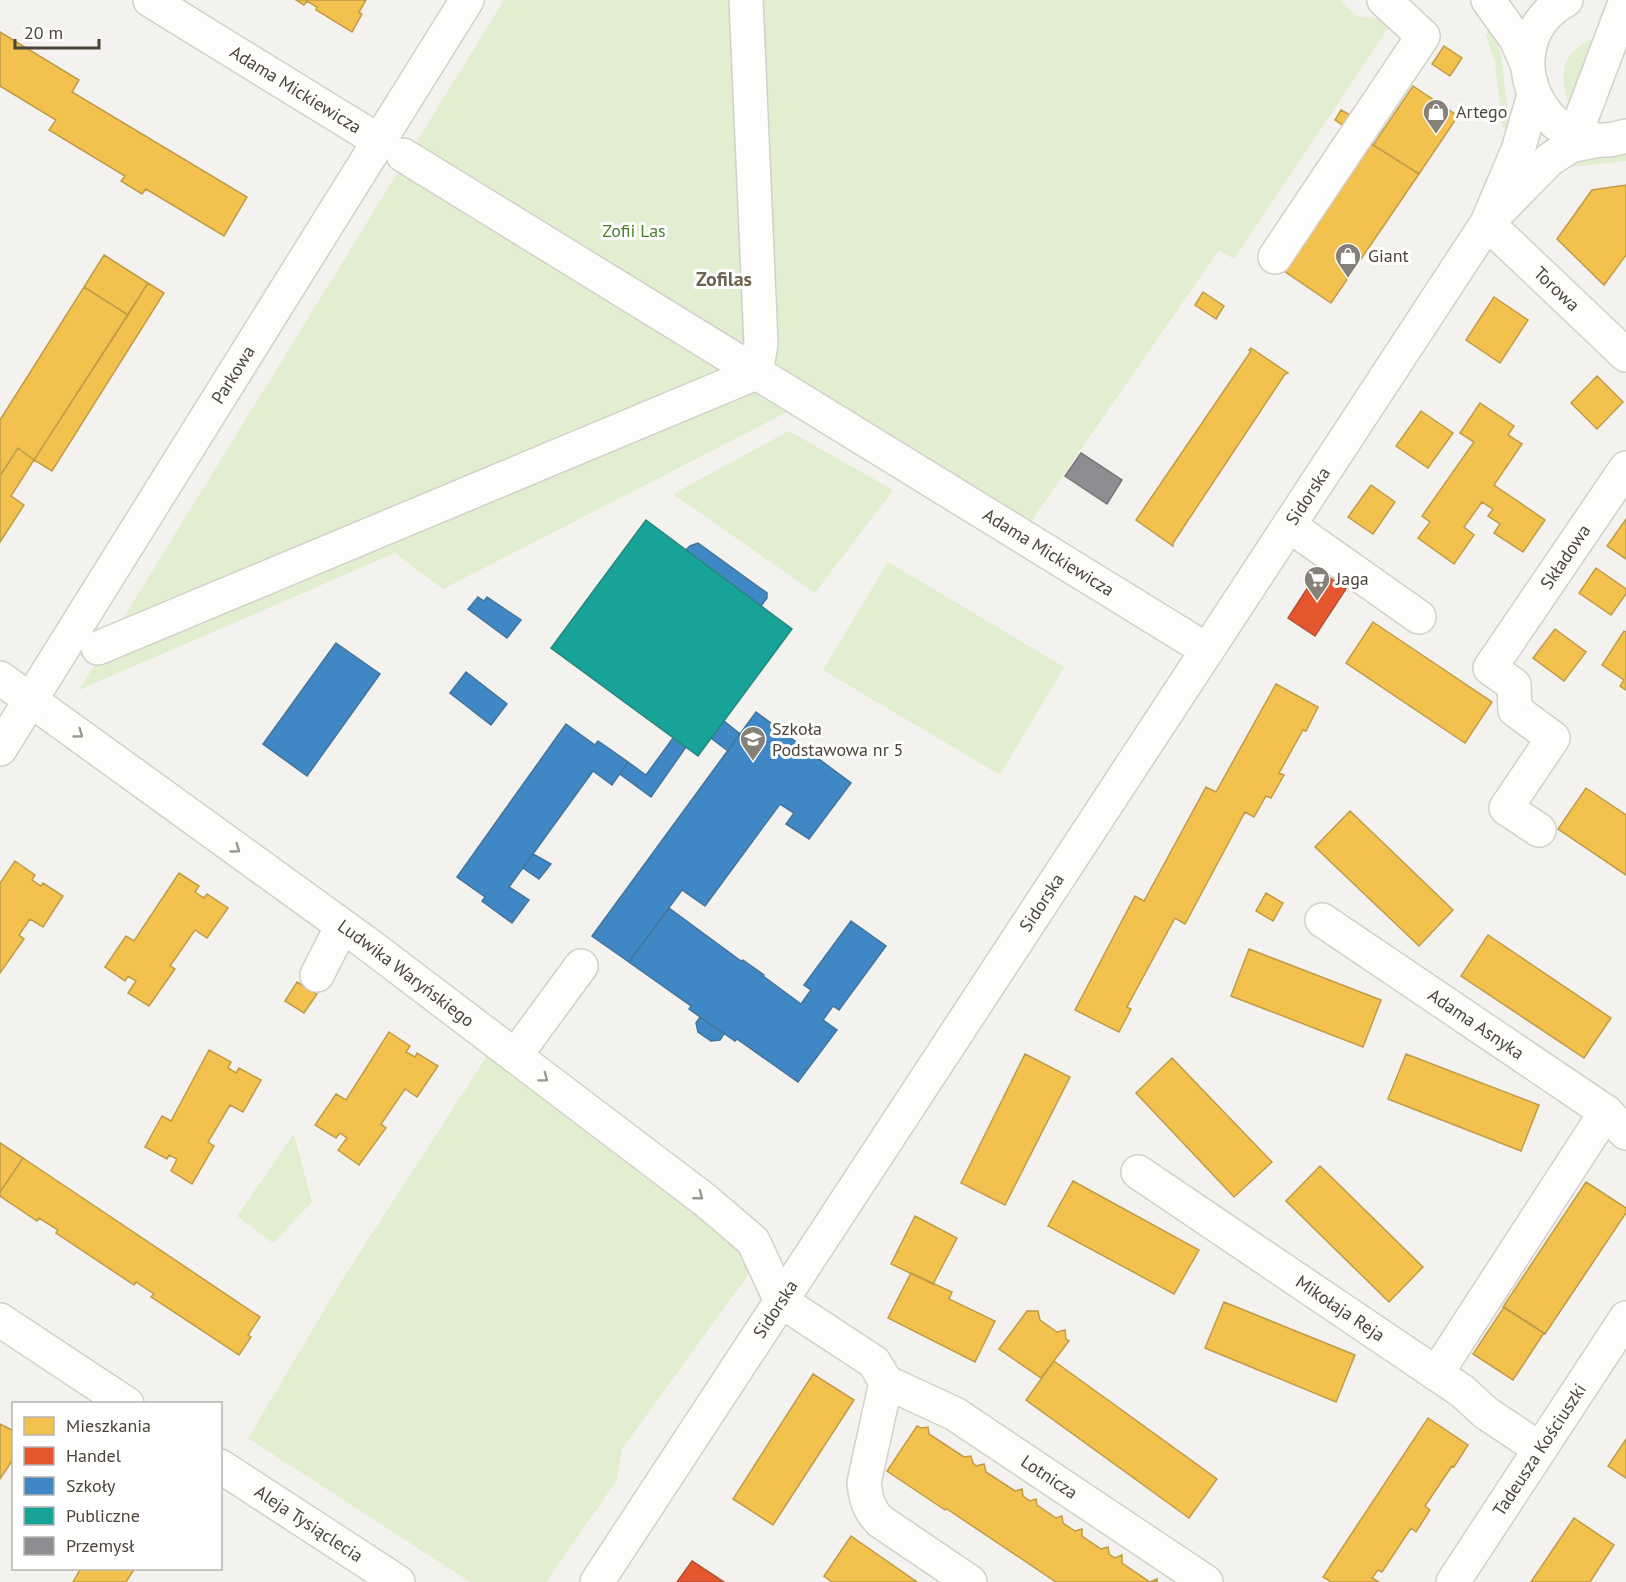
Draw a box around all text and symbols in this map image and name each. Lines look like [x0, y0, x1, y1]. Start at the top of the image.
scale bar [15, 12, 99, 50]
text: 20 m [24, 21, 63, 44]
street label: Adama Mickiewicza [226, 40, 366, 138]
shop icon: Artego [1421, 97, 1451, 135]
place label: Artego [1456, 100, 1507, 123]
park label: Zofii Las [602, 219, 666, 242]
shop icon: Giant [1333, 241, 1363, 279]
place label: Giant [1368, 244, 1409, 267]
street label: Torowa [1529, 261, 1585, 316]
district label: Zofilas [696, 266, 752, 292]
street label: Parkowa [206, 341, 260, 408]
street label: Sidorska [1280, 462, 1335, 529]
street label: Adama Mickiewicza [979, 503, 1119, 601]
street label: Składowa [1535, 520, 1595, 594]
supermarket icon: Jaga [1302, 564, 1332, 602]
place label: Jaga [1335, 567, 1369, 590]
place label: Szkoła Podstawowa nr 5 [772, 717, 903, 761]
school or university icon: Szkoła Podstawowa nr 5 [738, 724, 768, 762]
one-way arrow [72, 727, 83, 738]
one-way arrow [230, 841, 241, 852]
street label: Sidorska [1014, 869, 1069, 936]
street label: Ludwika Waryńskiego [333, 914, 479, 1032]
street label: Adama Asnyka [1424, 983, 1529, 1064]
one-way arrow [537, 1071, 548, 1082]
one-way arrow [693, 1189, 704, 1200]
street label: Mikołaja Reja [1291, 1270, 1389, 1347]
street label: Sidorska [748, 1276, 803, 1342]
street label: Tadeusza Kościuszki [1487, 1379, 1591, 1520]
legend [12, 1402, 222, 1570]
text: Mieszkania [66, 1414, 151, 1437]
text: Handel [66, 1444, 122, 1467]
street label: Lotnicza [1017, 1449, 1082, 1504]
text: Szkoły [66, 1474, 116, 1497]
street label: Aleja Tysiąclecia [251, 1480, 368, 1567]
text: Publiczne [66, 1504, 140, 1527]
text: Przemysł [66, 1534, 135, 1557]

